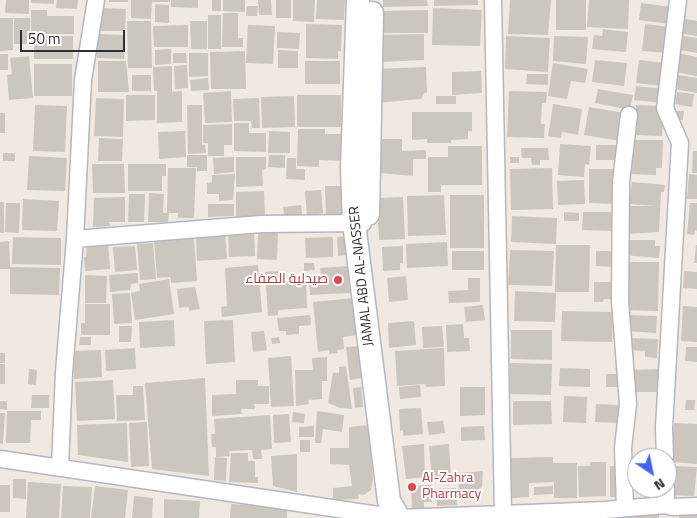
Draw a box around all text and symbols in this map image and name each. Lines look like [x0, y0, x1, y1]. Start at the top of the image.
scale bar [22, 20, 128, 52]
text: 50 m [28, 27, 61, 50]
street label: JAMAL ABD AL-NASSER [346, 205, 378, 347]
place label: صيدلية الصفاء [246, 272, 328, 288]
marker: صيدلية الصفاء [332, 274, 344, 286]
north arrow [627, 448, 677, 498]
place label: Al-Zahra Pharmacy [422, 471, 481, 504]
text: N [650, 474, 670, 496]
marker: Al-Zahra Pharmacy [406, 481, 418, 493]

